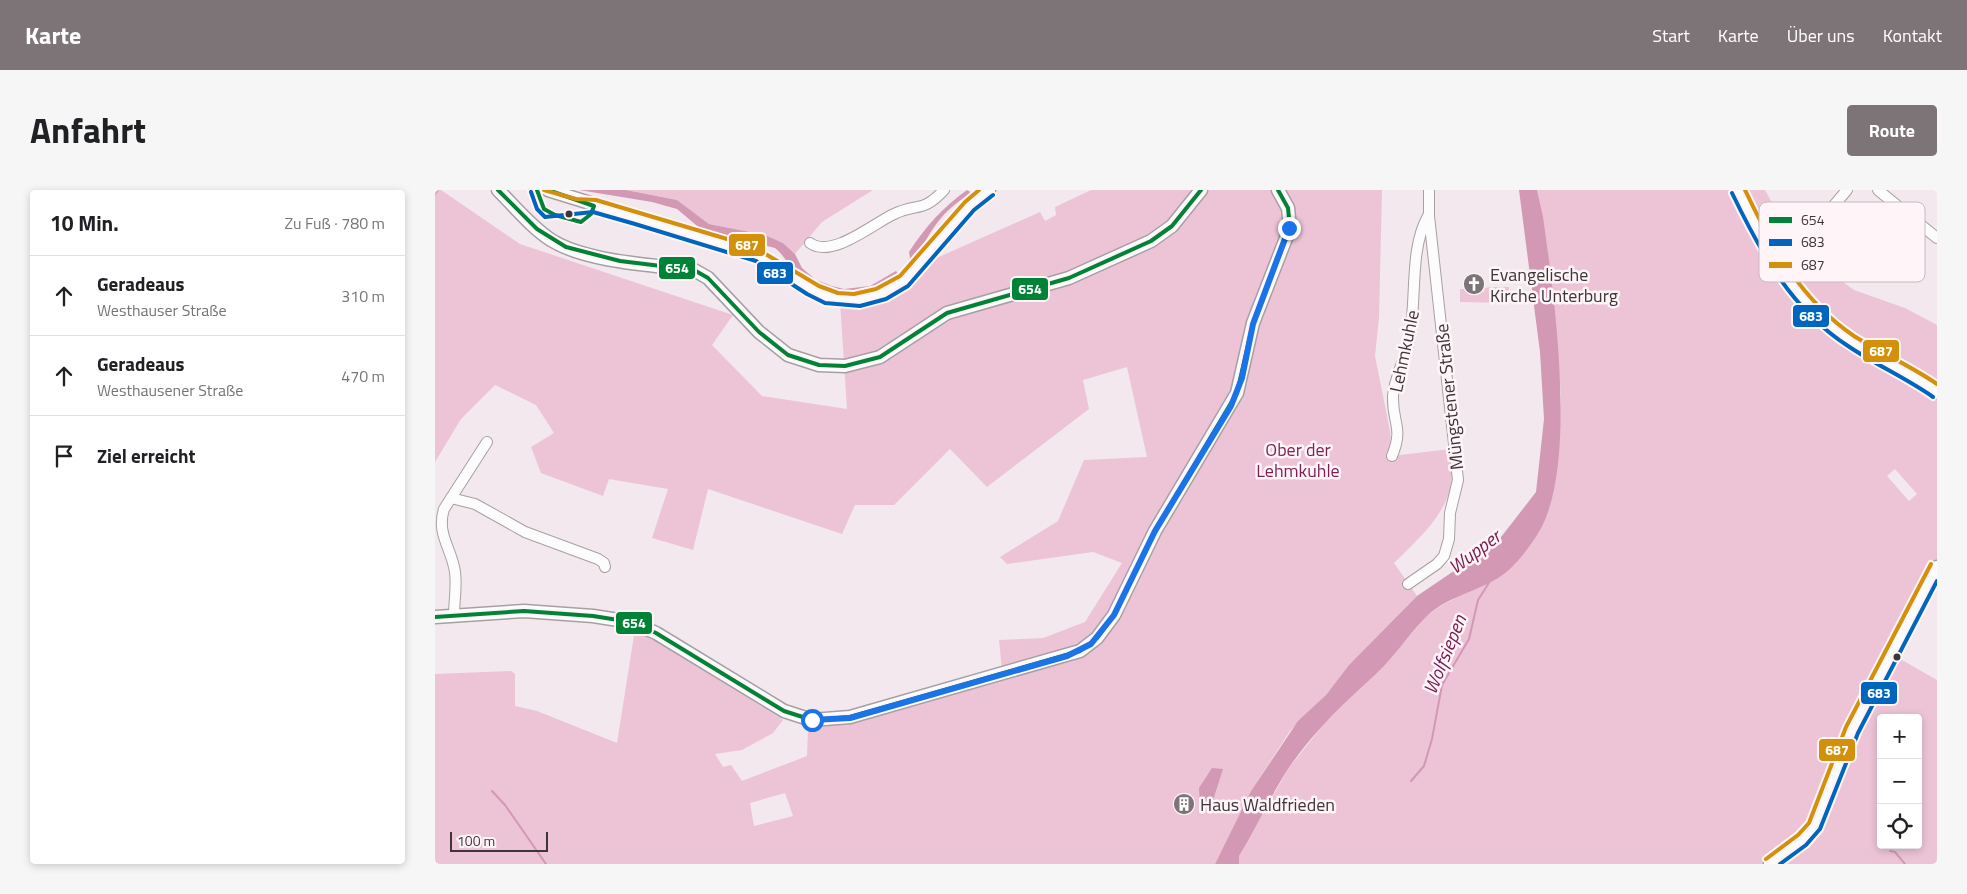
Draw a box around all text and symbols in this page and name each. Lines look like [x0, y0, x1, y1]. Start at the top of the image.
text: Karte [25, 17, 81, 53]
text: Start [1652, 22, 1690, 49]
text: Karte [1718, 22, 1759, 49]
text: Über uns [1787, 22, 1855, 49]
text: Kontakt [1883, 22, 1942, 49]
text: Anfahrt [30, 103, 146, 157]
button: Route [1847, 105, 1937, 156]
legend [1759, 202, 1925, 282]
text: 10 Min. [50, 207, 119, 239]
unlabelled marker [564, 209, 574, 219]
text: 654 [1801, 209, 1825, 230]
text: Zu Fuß · 780 m [284, 211, 385, 235]
route end [1278, 217, 1301, 240]
text: 683 [1801, 231, 1825, 252]
line badge: 687 [728, 233, 766, 257]
text: 687 [735, 234, 759, 255]
text: 687 [1801, 254, 1825, 275]
line badge: 654 [658, 256, 696, 280]
text: 654 [665, 257, 689, 278]
line badge: 683 [756, 261, 794, 285]
place label: Evangelische Kirche Unterburg [1490, 261, 1618, 309]
text: 683 [763, 262, 787, 283]
text: Geradeaus [97, 269, 184, 298]
church icon: Evangelische Kirche Unterburg [1462, 272, 1486, 296]
line badge: 654 [1011, 277, 1049, 301]
text: 654 [1018, 278, 1042, 299]
icon: ahead [50, 282, 78, 310]
text: 310 m [341, 284, 385, 308]
text: Westhauser Straße [97, 298, 227, 322]
line badge: 683 [1792, 304, 1830, 328]
text: 683 [1799, 305, 1823, 326]
street label: Lehmkuhle [1382, 307, 1426, 395]
street label: Müngstener Straße [1428, 323, 1470, 471]
line badge: 687 [1862, 339, 1900, 363]
text: 687 [1869, 340, 1893, 361]
text: Geradeaus [97, 349, 184, 378]
icon: ahead [50, 362, 78, 390]
text: 470 m [341, 364, 385, 388]
text: Westhausener Straße [97, 378, 243, 402]
park label: Ober der Lehmkuhle [1256, 436, 1340, 484]
text: Ziel erreicht [97, 441, 195, 470]
icon: arrive [50, 442, 78, 470]
water label: Wupper [1442, 521, 1508, 580]
water label: Wolfsiepen [1415, 609, 1473, 698]
line badge: 654 [615, 611, 653, 635]
text: 654 [622, 612, 646, 633]
unlabelled marker [1892, 652, 1902, 662]
line badge: 683 [1860, 681, 1898, 705]
text: 683 [1867, 682, 1891, 703]
route start [801, 709, 824, 732]
map controls [1877, 714, 1922, 849]
button: + [1877, 714, 1922, 759]
line badge: 687 [1818, 738, 1856, 762]
text: 687 [1825, 739, 1849, 760]
button: − [1877, 759, 1922, 804]
place label: Haus Waldfrieden [1200, 791, 1335, 818]
building icon: Haus Waldfrieden [1172, 792, 1196, 816]
button: locate [1877, 804, 1922, 849]
scale bar [450, 829, 547, 852]
text: 100 m [457, 830, 495, 851]

